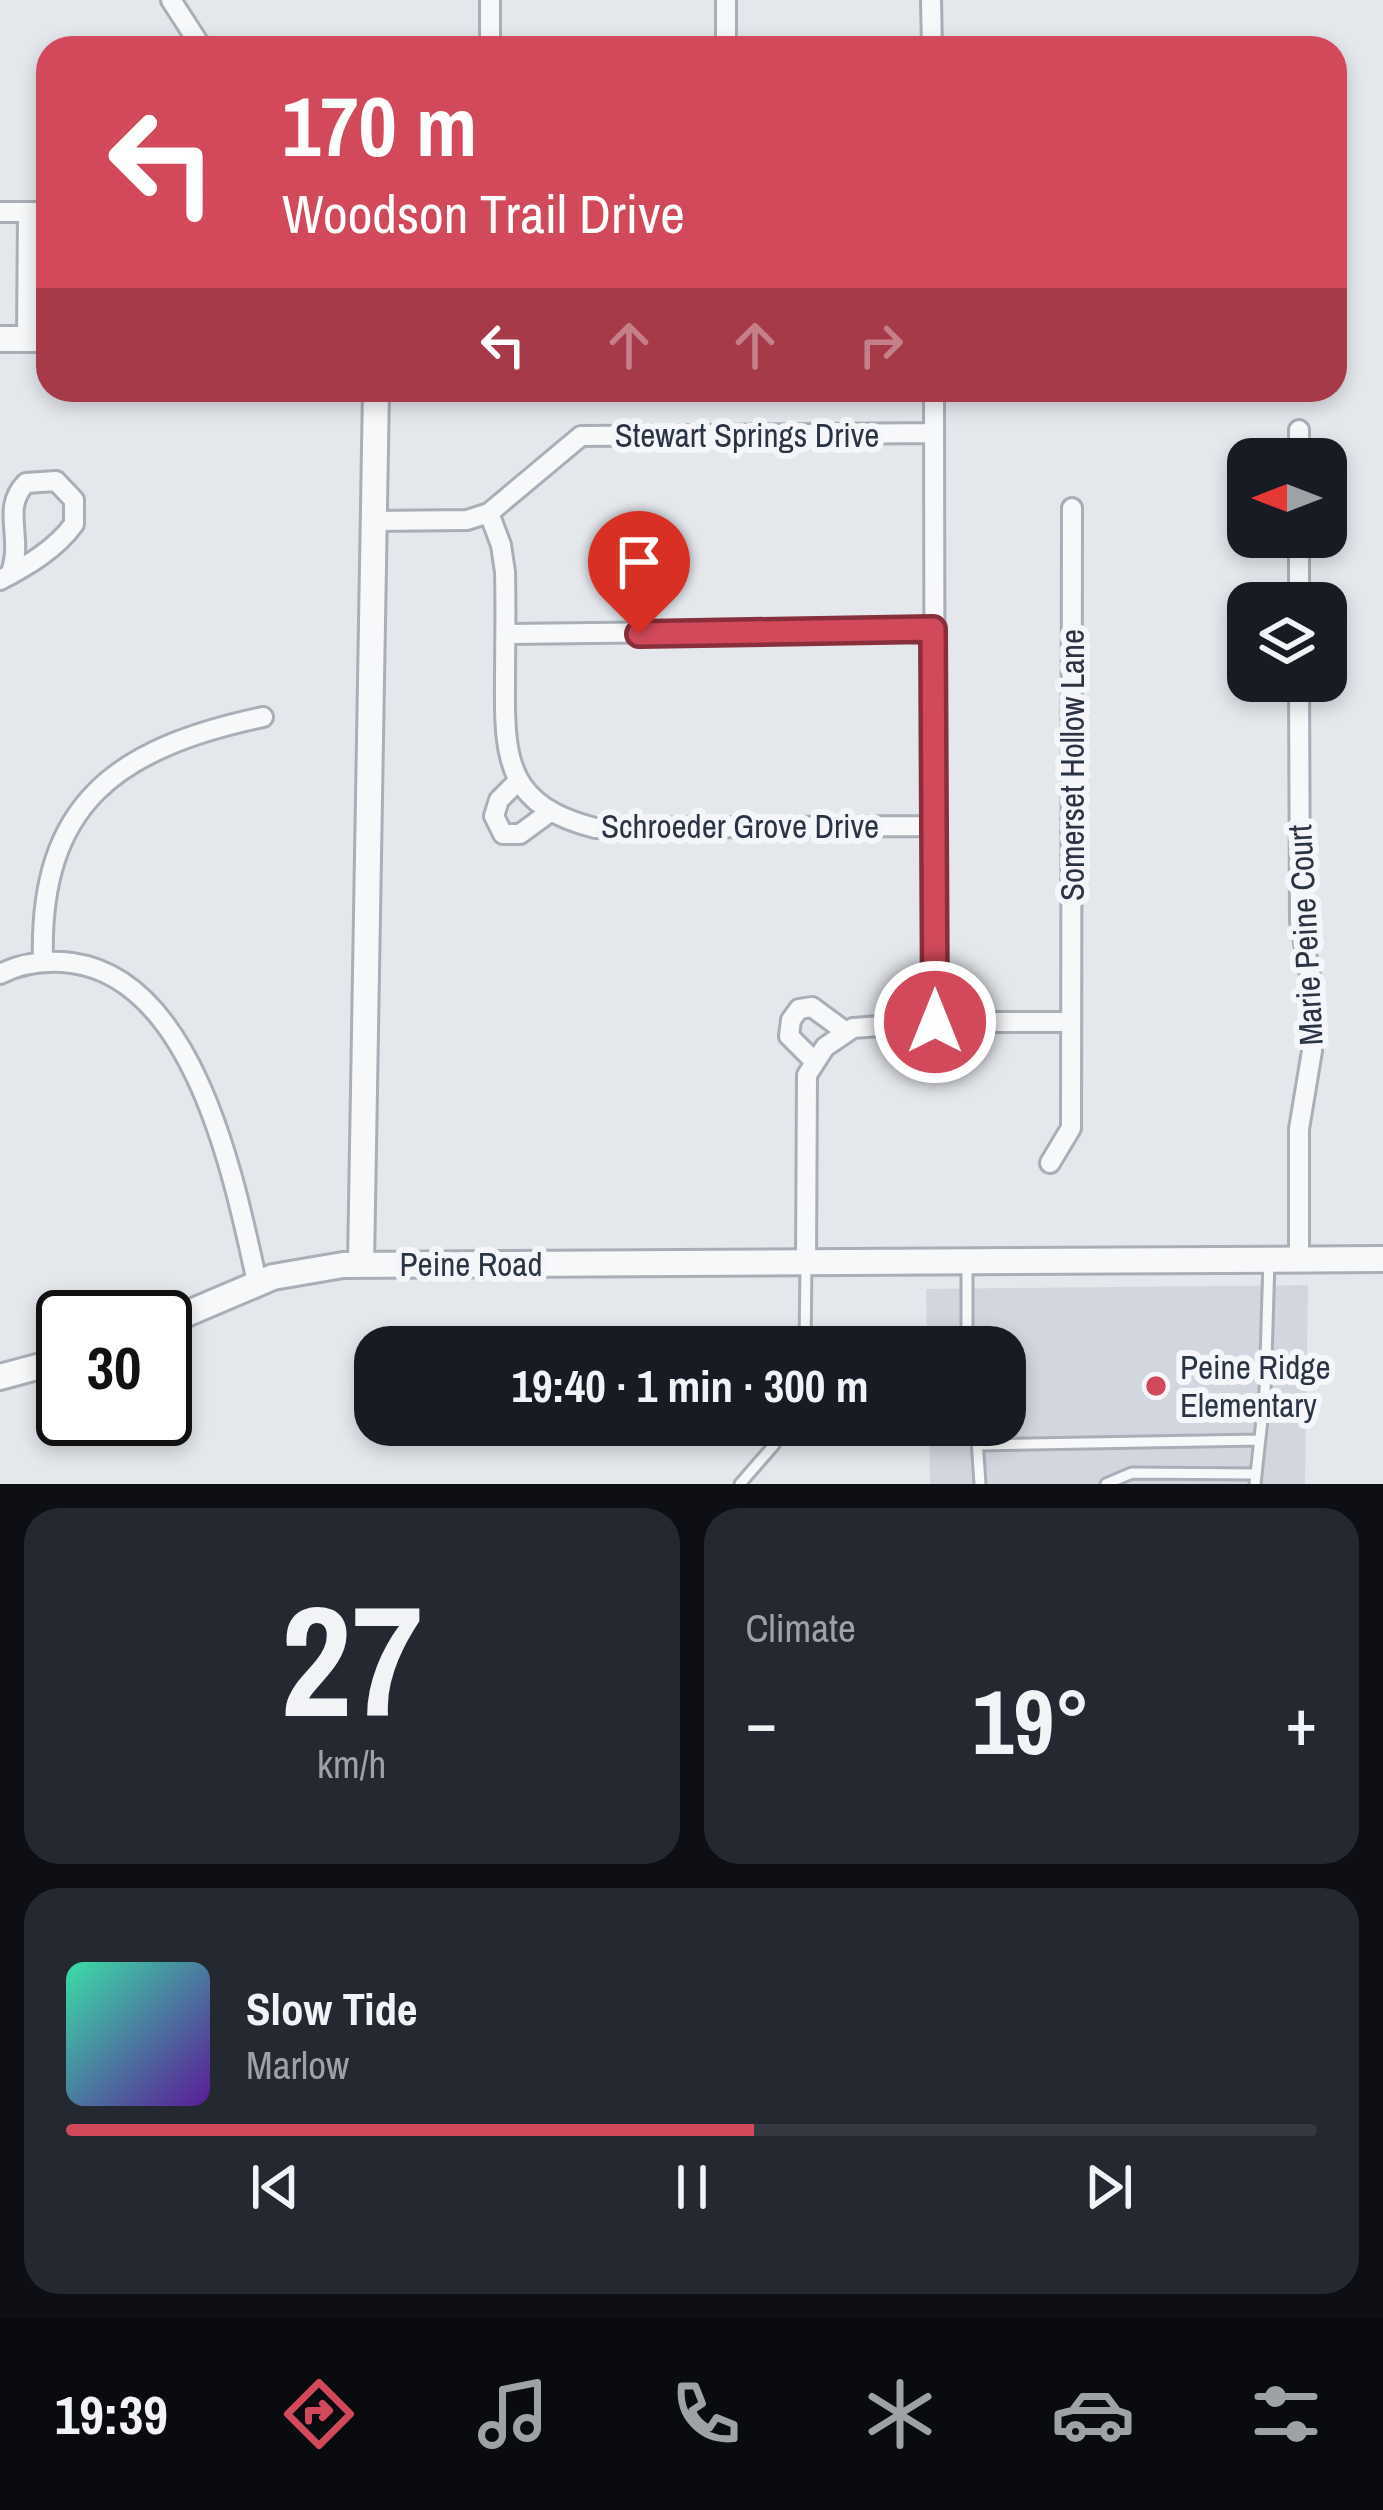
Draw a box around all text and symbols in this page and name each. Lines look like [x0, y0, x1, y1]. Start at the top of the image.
text: 170 m [282, 69, 477, 182]
icon: left [84, 84, 240, 240]
text: Woodson Trail Drive [282, 177, 685, 250]
icon: left [470, 312, 536, 378]
icon: ahead [596, 312, 662, 378]
icon: ahead [722, 312, 788, 378]
icon: right [848, 312, 914, 378]
street label: Stewart Springs Drive [615, 413, 879, 457]
north arrow [1227, 438, 1347, 558]
map controls [1227, 438, 1347, 702]
pin [588, 511, 690, 634]
icon: arrive [606, 529, 672, 595]
button: layers [1227, 582, 1347, 702]
street label: Somerset Hollow Lane [1050, 629, 1094, 901]
street label: Schroeder Grove Drive [601, 804, 879, 848]
street label: Marie Peine Court [1277, 823, 1333, 1047]
position arrow [872, 959, 998, 1085]
street label: Peine Road [400, 1242, 542, 1286]
speed limit sign: 30 [36, 1290, 192, 1446]
place label: Peine Ridge Elementary [1180, 1345, 1330, 1427]
text: 19:40 · 1 min · 300 m [512, 1355, 868, 1416]
marker: Peine Ridge Elementary [1143, 1373, 1169, 1399]
text: 27 [281, 1555, 423, 1765]
text: Climate [746, 1602, 856, 1654]
text: 19° [972, 1661, 1090, 1782]
text: − [746, 1677, 777, 1766]
text: + [1285, 1677, 1317, 1766]
text: km/h [317, 1738, 386, 1790]
text: Slow Tide [246, 1978, 418, 2039]
text: Marlow [246, 2039, 349, 2091]
icon: previous [242, 2154, 308, 2220]
icon: pause [659, 2154, 725, 2220]
icon: next [1076, 2154, 1142, 2220]
icon: directions [277, 2372, 361, 2456]
icon: music [471, 2372, 555, 2456]
icon: phone [664, 2372, 748, 2456]
icon: climate [858, 2372, 942, 2456]
icon: car [1051, 2372, 1135, 2456]
icon: filters [1244, 2372, 1328, 2456]
text: 19:39 [55, 2378, 168, 2451]

